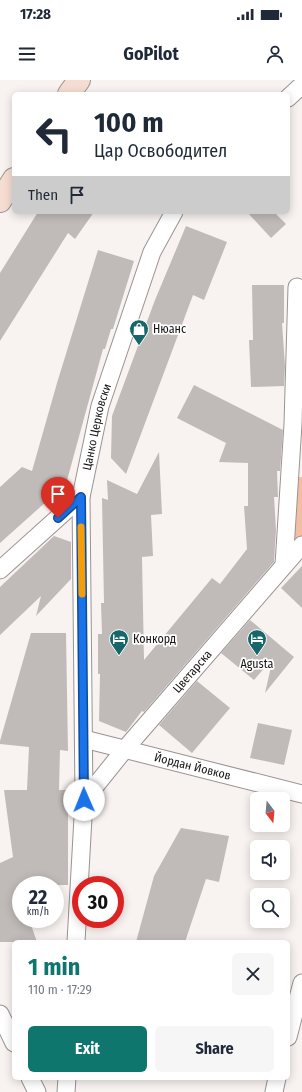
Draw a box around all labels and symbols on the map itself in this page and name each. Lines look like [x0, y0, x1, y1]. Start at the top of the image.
shop icon: Нюанс [128, 318, 150, 346]
place label: Нюанс [153, 322, 186, 336]
street label: Цанко Церковски [80, 382, 114, 472]
pin [41, 477, 75, 518]
hotel icon: Конкорд [108, 628, 130, 656]
hotel icon: Agusta [246, 628, 268, 656]
place label: Конкорд [133, 632, 176, 646]
street label: Цветарска [170, 647, 215, 696]
place label: Agusta [241, 657, 274, 671]
street label: Йордан Йовков [153, 749, 232, 783]
position arrow [63, 779, 105, 821]
north arrow [250, 792, 290, 832]
speed limit sign: 30 [72, 876, 124, 928]

